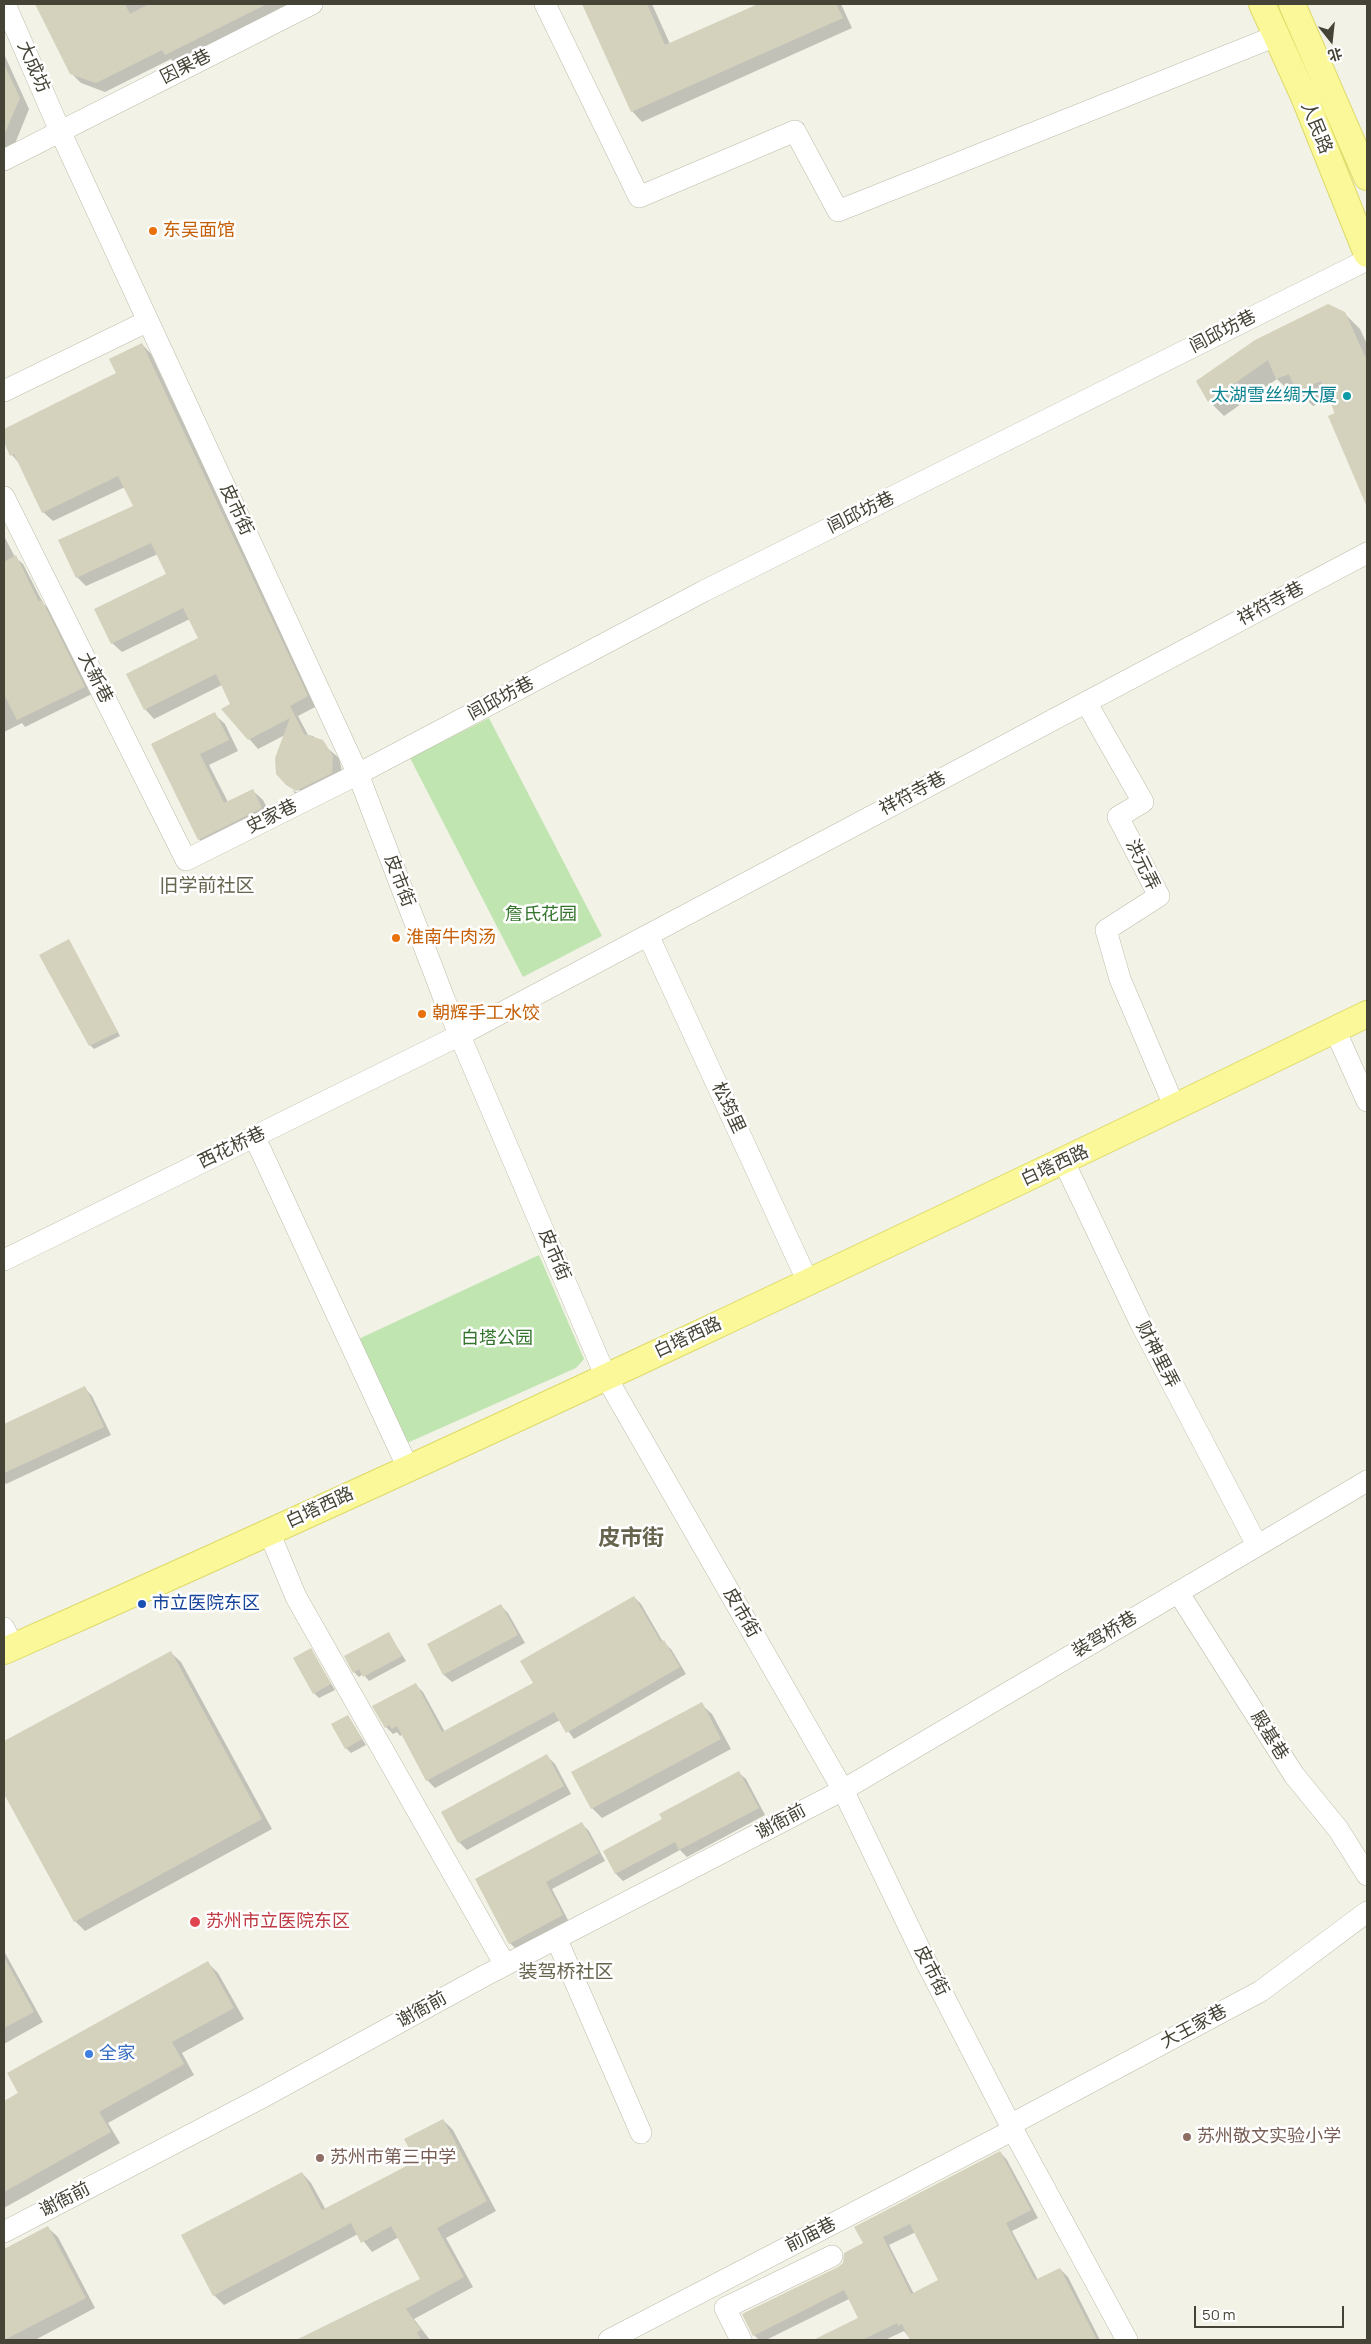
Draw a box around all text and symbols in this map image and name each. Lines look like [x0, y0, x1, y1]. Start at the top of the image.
north arrow [1306, 15, 1356, 65]
street label: 大成坊 [12, 38, 54, 96]
text: 北 [1326, 44, 1345, 66]
street label: 因果巷 [157, 45, 215, 89]
street label: 人民路 [1296, 99, 1336, 157]
place label: 东吴面馆 [163, 220, 235, 242]
marker: 东吴面馆 [147, 225, 159, 237]
street label: 闾邱坊巷 [1186, 306, 1260, 358]
place label: 太湖雪丝绸大厦 [1211, 385, 1337, 407]
marker: 太湖雪丝绸大厦 [1341, 390, 1353, 402]
street label: 皮市街 [215, 481, 257, 539]
street label: 闾邱坊巷 [824, 488, 898, 538]
street label: 祥符寺巷 [1234, 578, 1308, 630]
street label: 大新巷 [73, 649, 117, 707]
street label: 闾邱坊巷 [464, 673, 538, 725]
street label: 祥符寺巷 [876, 768, 950, 820]
street label: 史家巷 [243, 795, 301, 839]
street label: 洪元弄 [1120, 836, 1164, 894]
street label: 皮市街 [379, 852, 419, 910]
district label: 旧学前社区 [160, 876, 254, 898]
park label: 詹氏花园 [505, 904, 577, 926]
place label: 淮南牛肉汤 [406, 927, 496, 949]
marker: 淮南牛肉汤 [390, 932, 402, 944]
place label: 朝辉手工水饺 [432, 1003, 540, 1025]
marker: 朝辉手工水饺 [416, 1008, 428, 1020]
street label: 松筠里 [707, 1079, 749, 1137]
street label: 西花桥巷 [195, 1123, 269, 1173]
street label: 白塔西路 [1018, 1141, 1092, 1191]
street label: 皮市街 [534, 1226, 574, 1284]
street label: 白塔西路 [651, 1313, 725, 1363]
street label: 财神里弄 [1131, 1318, 1183, 1392]
park label: 白塔公园 [461, 1328, 533, 1350]
street label: 白塔西路 [283, 1483, 357, 1533]
district label: 皮市街 [598, 1526, 664, 1552]
street label: 皮市街 [718, 1584, 764, 1642]
place label: 市立医院东区 [152, 1593, 260, 1615]
marker: 市立医院东区 [136, 1598, 148, 1610]
street label: 装驾桥巷 [1069, 1607, 1141, 1663]
street label: 殿基巷 [1246, 1707, 1292, 1765]
street label: 谢衙前 [752, 1800, 810, 1844]
place label: 苏州市立医院东区 [206, 1911, 350, 1933]
marker: 苏州市立医院东区 [188, 1915, 202, 1929]
street label: 皮市街 [909, 1942, 953, 2000]
district label: 装驾桥社区 [519, 1962, 613, 1984]
street label: 谢衙前 [393, 1987, 451, 2033]
street label: 大王家巷 [1157, 2001, 1231, 2053]
place label: 全家 [99, 2043, 135, 2065]
marker: 全家 [83, 2048, 95, 2060]
place label: 苏州敬文实验小学 [1197, 2126, 1341, 2148]
marker: 苏州敬文实验小学 [1181, 2131, 1193, 2143]
place label: 苏州市第三中学 [330, 2147, 456, 2169]
marker: 苏州市第三中学 [314, 2152, 326, 2164]
street label: 谢衙前 [36, 2178, 94, 2222]
street label: 前庙巷 [782, 2213, 840, 2257]
scale bar [1196, 2296, 1346, 2328]
text: 50 m [1202, 2304, 1236, 2325]

